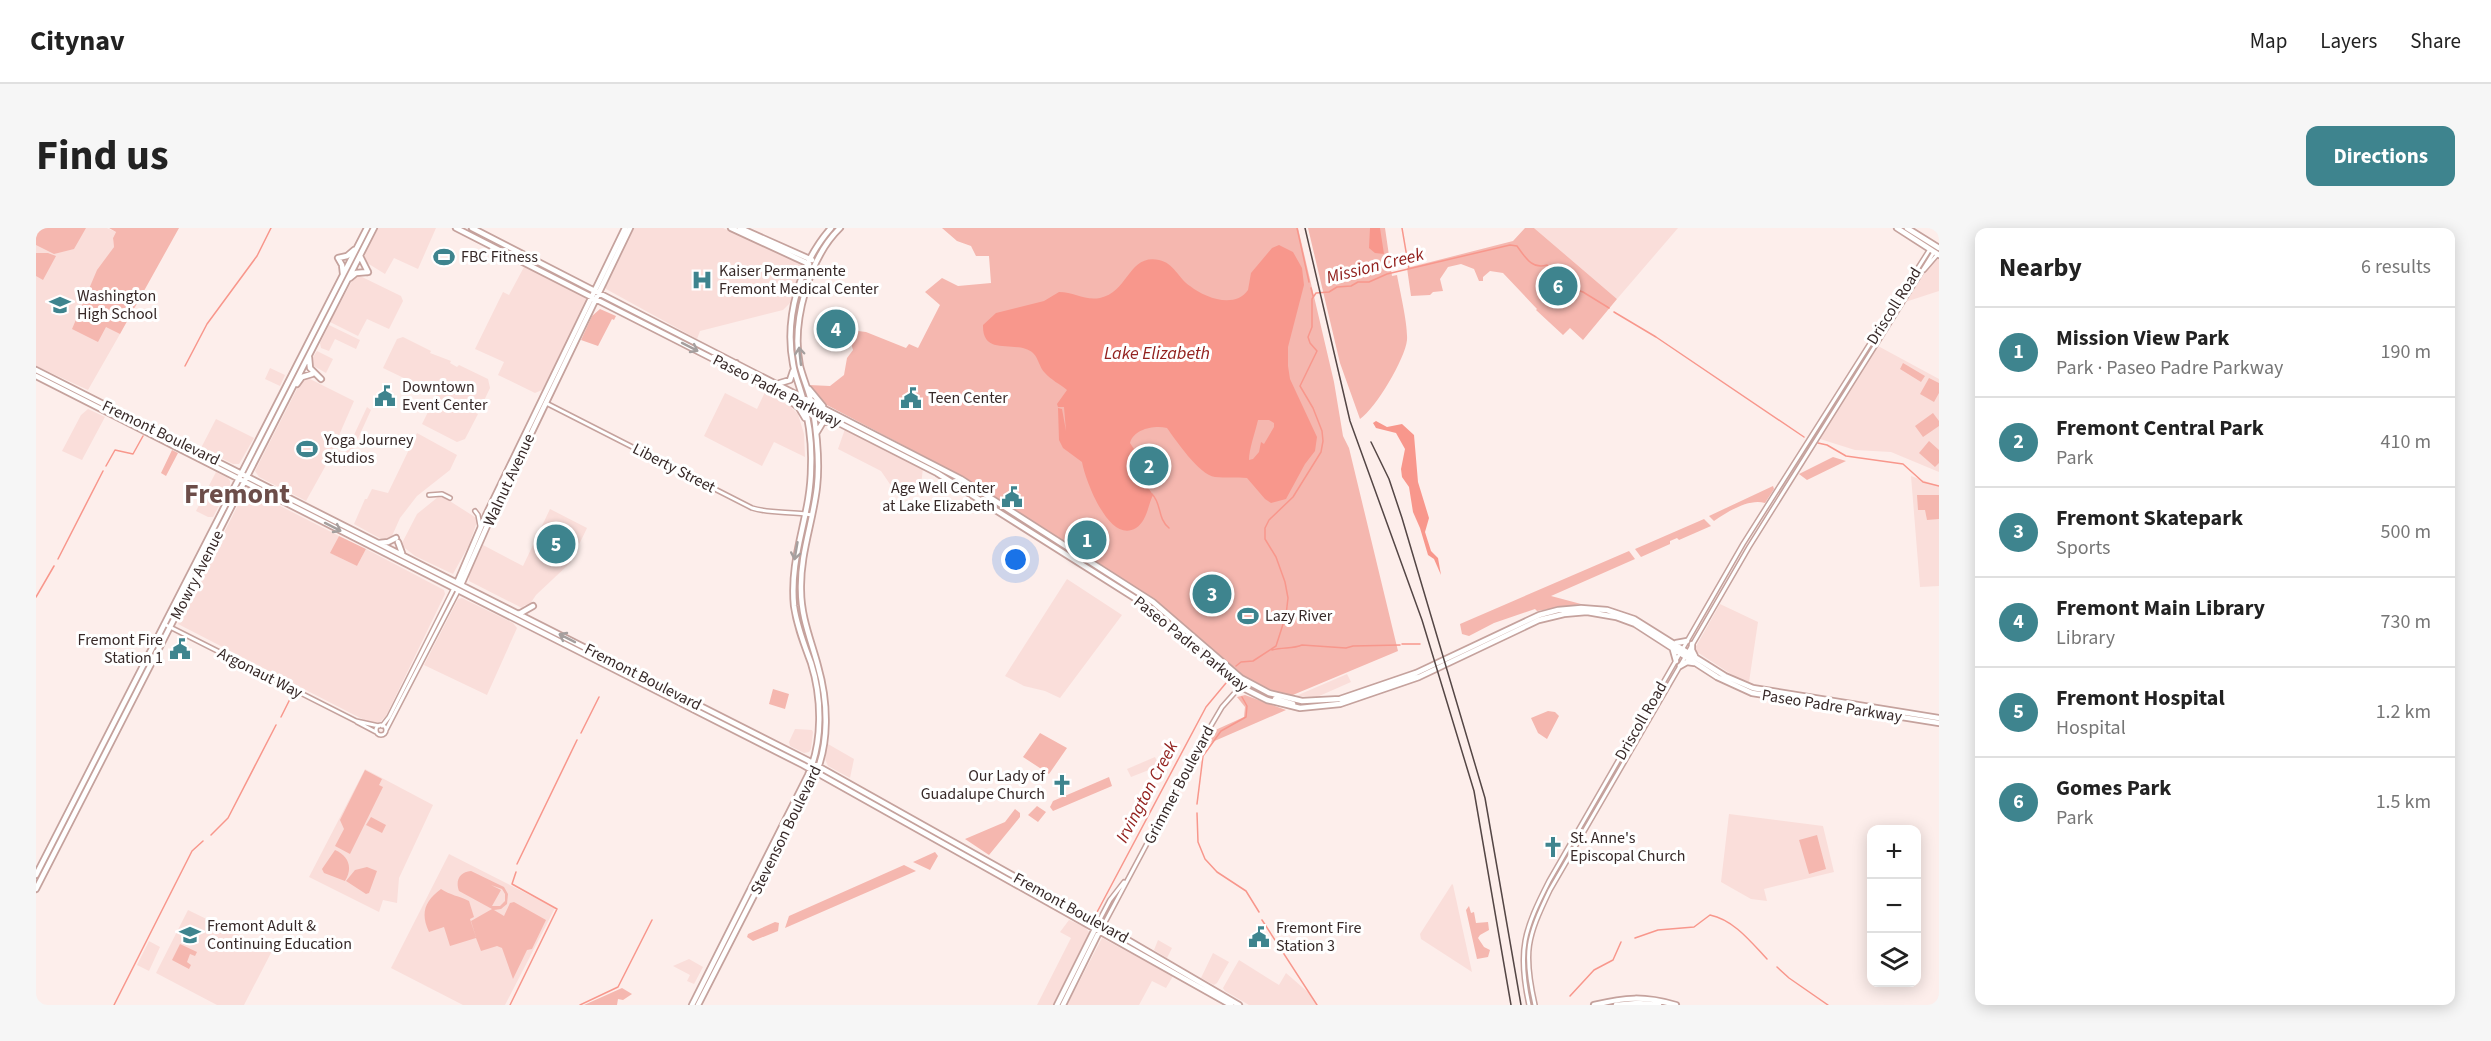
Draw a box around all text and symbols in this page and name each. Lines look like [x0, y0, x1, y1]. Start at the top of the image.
text: Citynav [30, 21, 125, 61]
text: Map [2250, 26, 2287, 56]
text: Layers [2320, 26, 2377, 56]
text: Share [2410, 26, 2461, 56]
text: Find us [36, 126, 169, 186]
button: Directions [2306, 126, 2455, 186]
water label: Mission Creek [1324, 242, 1427, 290]
sports icon: FBC Fitness [432, 245, 456, 269]
place label: FBC Fitness [461, 246, 538, 268]
text: Nearby [1999, 249, 2082, 286]
text: 6 results [2361, 253, 2431, 281]
place label: Kaiser Permanente Fremont Medical Center [719, 260, 879, 300]
street label: Driscoll Road [1862, 263, 1926, 349]
pin: 6 [1538, 264, 1577, 308]
hospital icon: Kaiser Permanente Fremont Medical Center [690, 268, 714, 292]
place label: Washington High School [77, 285, 157, 325]
school or university icon: Washington High School [48, 293, 72, 317]
pin: 4 [816, 306, 856, 352]
text: Mission View Park [2056, 322, 2229, 354]
text: 1 [2013, 338, 2024, 366]
text: 190 m [2381, 338, 2431, 366]
one-way arrow [681, 341, 698, 353]
water label: Lake Elizabeth [1104, 341, 1210, 366]
one-way arrow [794, 346, 805, 366]
street label: Paseo Padre Parkway [709, 349, 846, 433]
text: Park · Paseo Padre Parkway [2056, 354, 2283, 382]
place label: Downtown Event Center [402, 376, 488, 416]
public building icon: Downtown Event Center [373, 384, 397, 408]
public building icon: Teen Center [899, 386, 923, 410]
place label: Teen Center [928, 387, 1008, 409]
street label: Fremont Boulevard [98, 395, 224, 471]
text: Fremont Central Park [2056, 412, 2264, 444]
text: 2 [2013, 428, 2024, 456]
text: 410 m [2381, 428, 2431, 456]
place label: Yoga Journey Studios [323, 429, 414, 469]
street label: Walnut Avenue [478, 430, 540, 530]
sports icon: Yoga Journey Studios [295, 437, 319, 461]
street label: Liberty Street [629, 438, 720, 499]
pin: 2 [1130, 444, 1168, 488]
text: Park [2056, 444, 2093, 472]
district label: Fremont [184, 474, 290, 514]
place label: Age Well Center at Lake Elizabeth [882, 477, 995, 517]
public building icon: Age Well Center at Lake Elizabeth [1000, 485, 1024, 509]
text: Fremont Skatepark [2056, 502, 2243, 534]
pin: 1 [1068, 518, 1106, 562]
text: 3 [2013, 518, 2024, 546]
text: 500 m [2381, 518, 2431, 546]
one-way arrow [324, 522, 342, 534]
pin: 5 [536, 522, 576, 566]
street label: Mowry Avenue [165, 526, 229, 624]
text: Sports [2056, 534, 2111, 562]
one-way arrow [790, 541, 801, 560]
your location [1001, 545, 1030, 574]
pin: 3 [1192, 572, 1232, 616]
street label: Paseo Padre Parkway [1129, 591, 1253, 697]
text: Fremont Main Library [2056, 592, 2265, 624]
sports icon: Lazy River [1236, 604, 1260, 628]
place label: Lazy River [1265, 605, 1333, 627]
text: 4 [2013, 608, 2024, 636]
text: 730 m [2381, 608, 2431, 636]
text: Library [2056, 624, 2115, 652]
place label: Fremont Fire Station 1 [78, 629, 163, 669]
one-way arrow [558, 632, 576, 644]
public building icon: Fremont Fire Station 1 [168, 637, 192, 661]
street label: Fremont Boulevard [581, 638, 705, 716]
street label: Argonaut Way [214, 642, 307, 704]
street label: Driscoll Road [1610, 678, 1672, 764]
text: Fremont Hospital [2056, 682, 2225, 714]
street label: Paseo Padre Parkway [1760, 684, 1904, 728]
text: 5 [2013, 698, 2024, 726]
text: 1.2 km [2376, 698, 2431, 726]
text: Hospital [2056, 714, 2126, 742]
street label: Grimmer Boulevard [1139, 722, 1219, 848]
water label: Irvington Creek [1110, 736, 1184, 847]
street label: Stevenson Boulevard [745, 762, 827, 898]
place label: Our Lady of Guadalupe Church [921, 765, 1046, 805]
text: Gomes Park [2056, 772, 2171, 804]
church icon: Our Lady of Guadalupe Church [1050, 773, 1074, 797]
text: 6 [2013, 788, 2024, 816]
text: 1.5 km [2376, 788, 2431, 816]
text: Park [2056, 804, 2093, 832]
map controls [1867, 825, 1921, 987]
button: + [1867, 825, 1921, 879]
place label: St. Anne's Episcopal Church [1570, 827, 1686, 867]
church icon: St. Anne's Episcopal Church [1541, 835, 1565, 859]
street label: Fremont Boulevard [1009, 867, 1133, 949]
button: − [1867, 879, 1921, 933]
place label: Fremont Adult & Continuing Education [207, 915, 352, 955]
place label: Fremont Fire Station 3 [1276, 917, 1361, 957]
school or university icon: Fremont Adult & Continuing Education [178, 923, 202, 947]
public building icon: Fremont Fire Station 3 [1247, 925, 1271, 949]
button: layers [1867, 933, 1921, 987]

